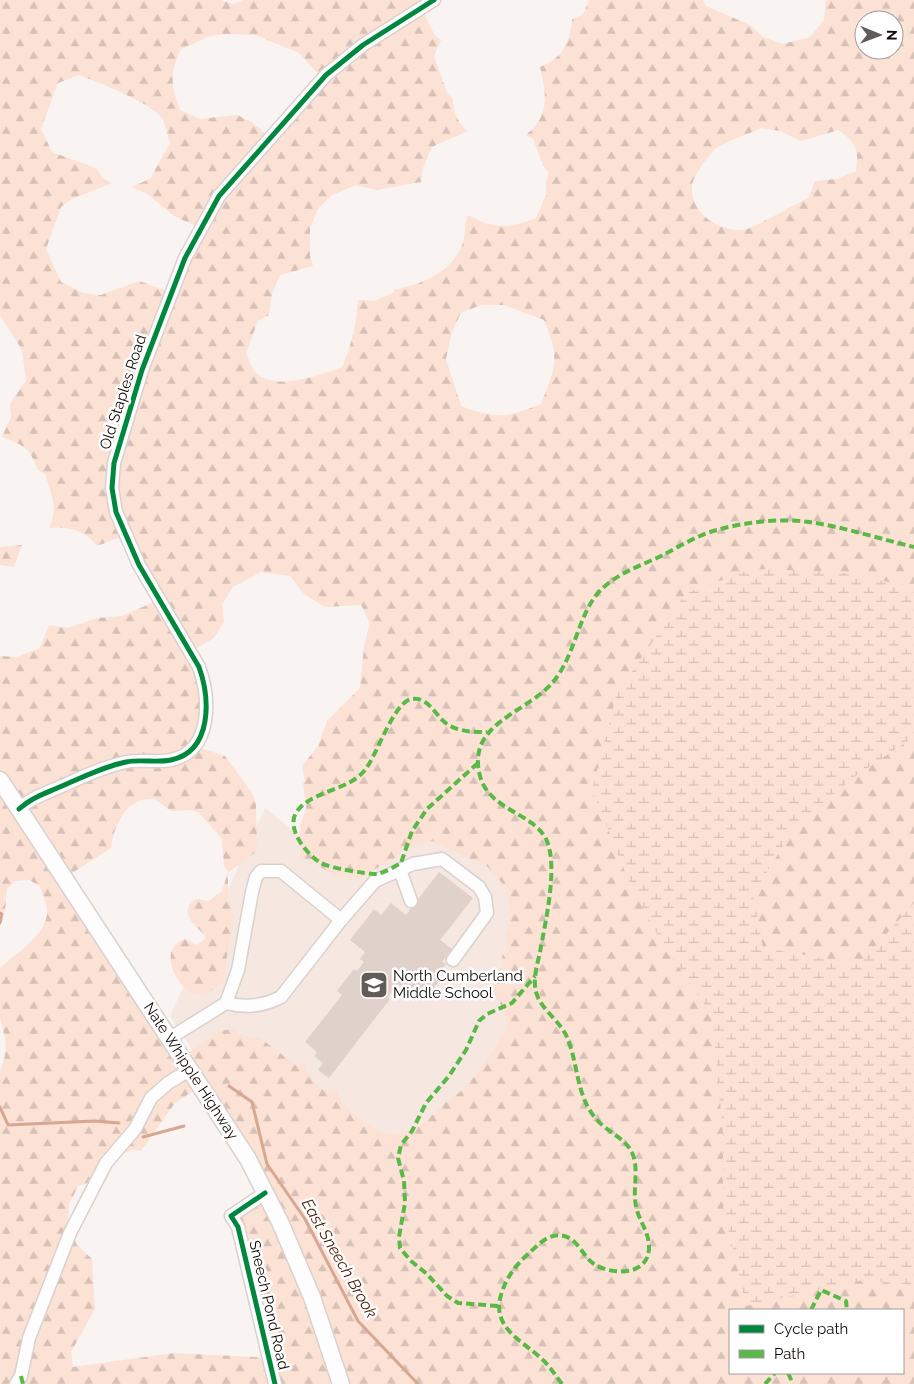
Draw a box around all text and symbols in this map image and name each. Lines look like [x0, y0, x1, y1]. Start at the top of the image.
north arrow [854, 10, 904, 60]
text: N [884, 30, 900, 41]
street label: Old Staples Road [96, 332, 150, 452]
place label: North Cumberland Middle School [393, 967, 523, 1002]
school or university icon: North Cumberland Middle School [359, 970, 389, 1000]
street label: Nate Whipple Highway [140, 999, 242, 1143]
water label: East Sneech Brook [298, 1195, 382, 1322]
street label: Sneech Pond Road [245, 1239, 293, 1371]
legend [729, 1309, 904, 1374]
text: Cycle path [774, 1320, 848, 1338]
text: Path [774, 1345, 805, 1363]

